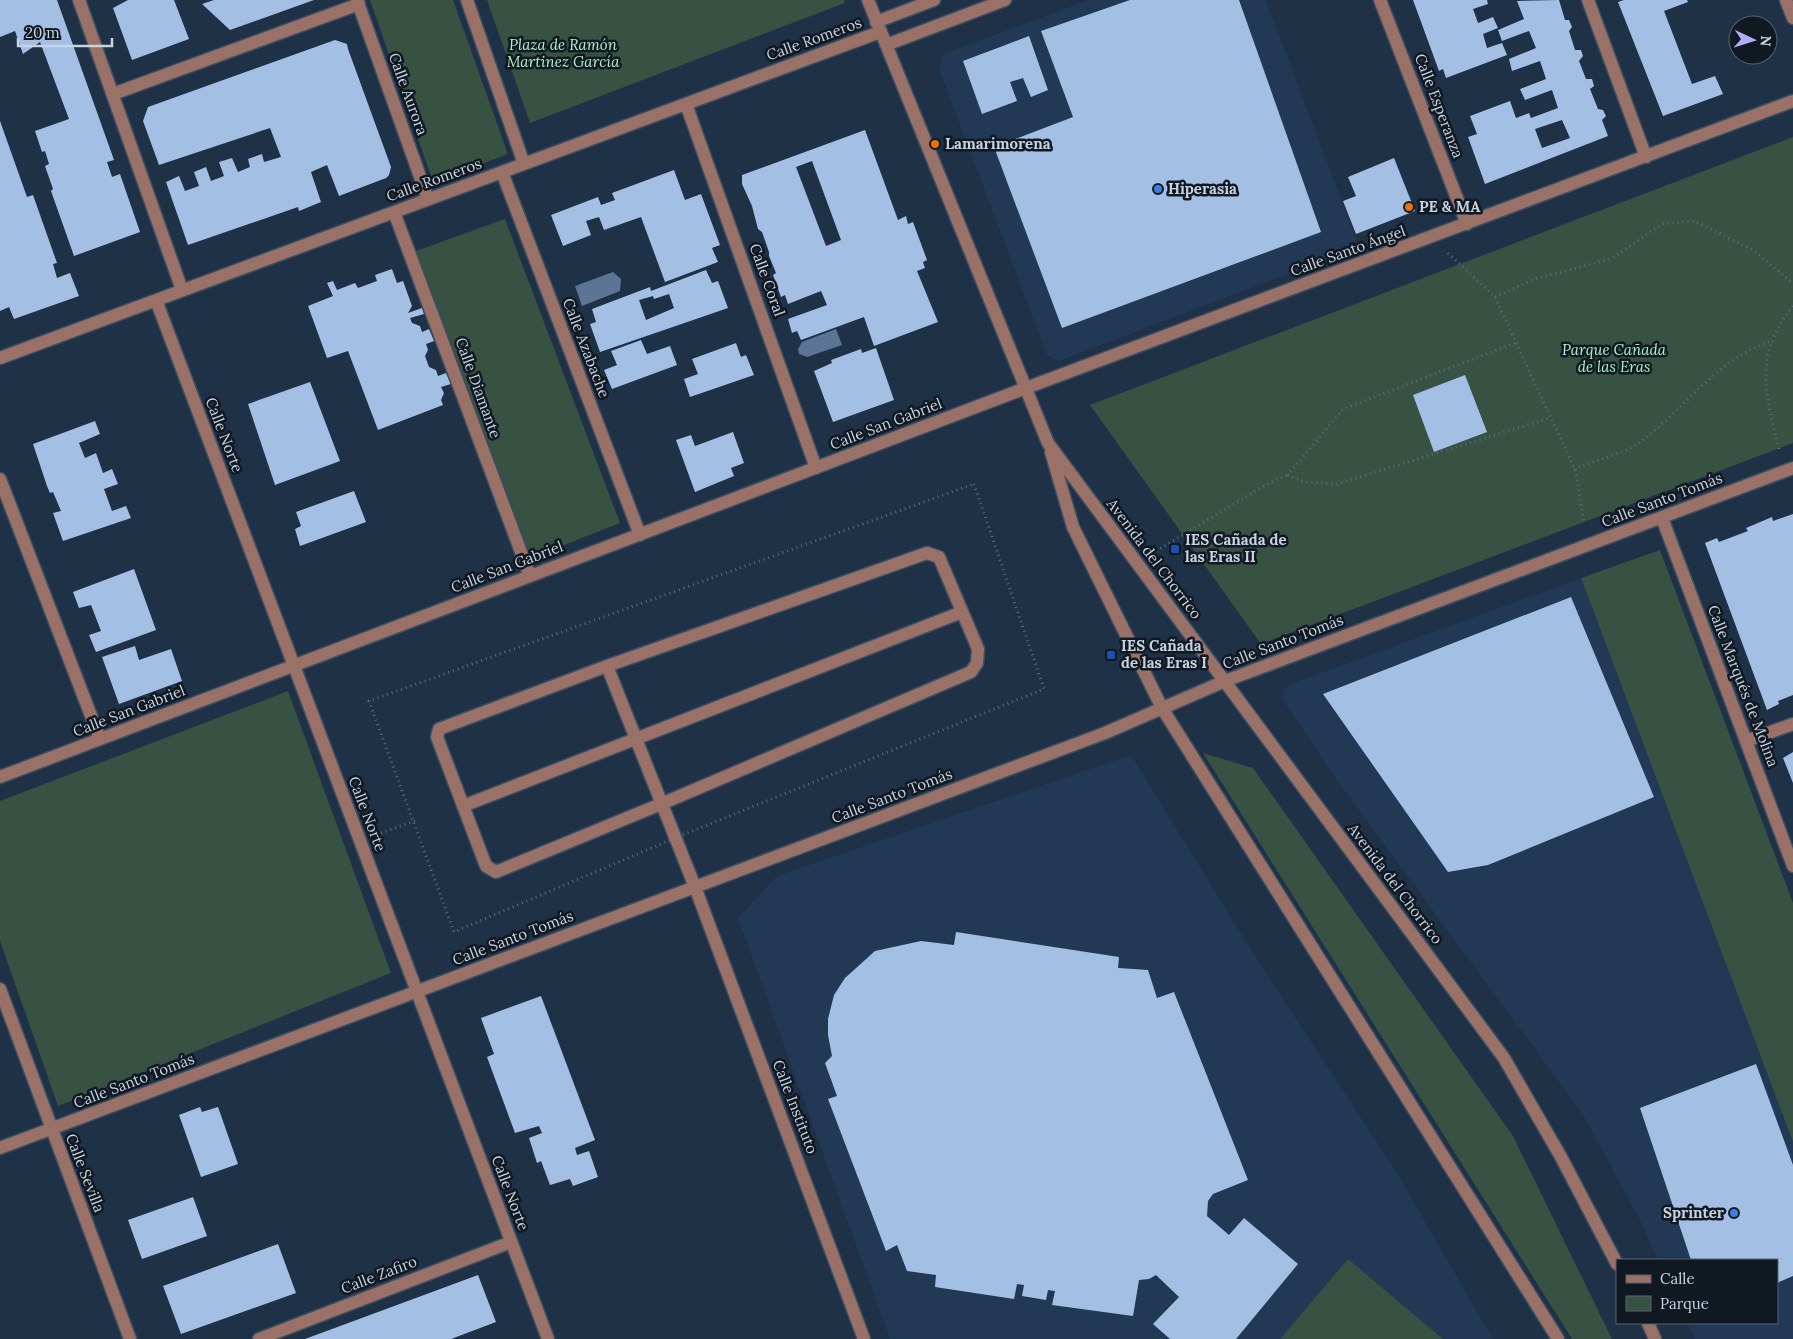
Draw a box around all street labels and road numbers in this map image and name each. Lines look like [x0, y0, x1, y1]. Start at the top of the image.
street label: Calle Romeros [763, 12, 864, 65]
street label: Calle Aurora [385, 50, 432, 138]
street label: Calle Esperanza [1411, 51, 1468, 161]
street label: Calle Romeros [383, 153, 484, 206]
street label: Calle Santo Ángel [1288, 221, 1408, 280]
street label: Calle Coral [746, 241, 789, 319]
street label: Calle Azabache [559, 295, 614, 400]
street label: Calle Diamante [451, 335, 505, 441]
street label: Calle San Gabriel [827, 393, 945, 454]
street label: Calle Norte [201, 395, 248, 475]
street label: Calle Santo Tomás [1599, 468, 1725, 531]
street label: Avenida del Chorrico [1102, 494, 1206, 623]
street label: Calle San Gabriel [448, 536, 566, 597]
street label: Calle Marqués de Molina [1704, 602, 1783, 770]
street label: Calle Santo Tomás [1220, 610, 1346, 673]
street label: Calle San Gabriel [70, 680, 188, 741]
street label: Calle Santo Tomás [829, 764, 955, 827]
street label: Calle Norte [344, 774, 391, 854]
street label: Avenida del Chorrico [1343, 819, 1447, 948]
street label: Calle Santo Tomás [450, 906, 576, 969]
street label: Calle Santo Tomás [71, 1049, 197, 1112]
street label: Calle Instituto [769, 1057, 822, 1157]
street label: Calle Sevilla [62, 1131, 109, 1215]
street label: Calle Norte [487, 1153, 534, 1233]
street label: Calle Zafiro [338, 1251, 420, 1298]

